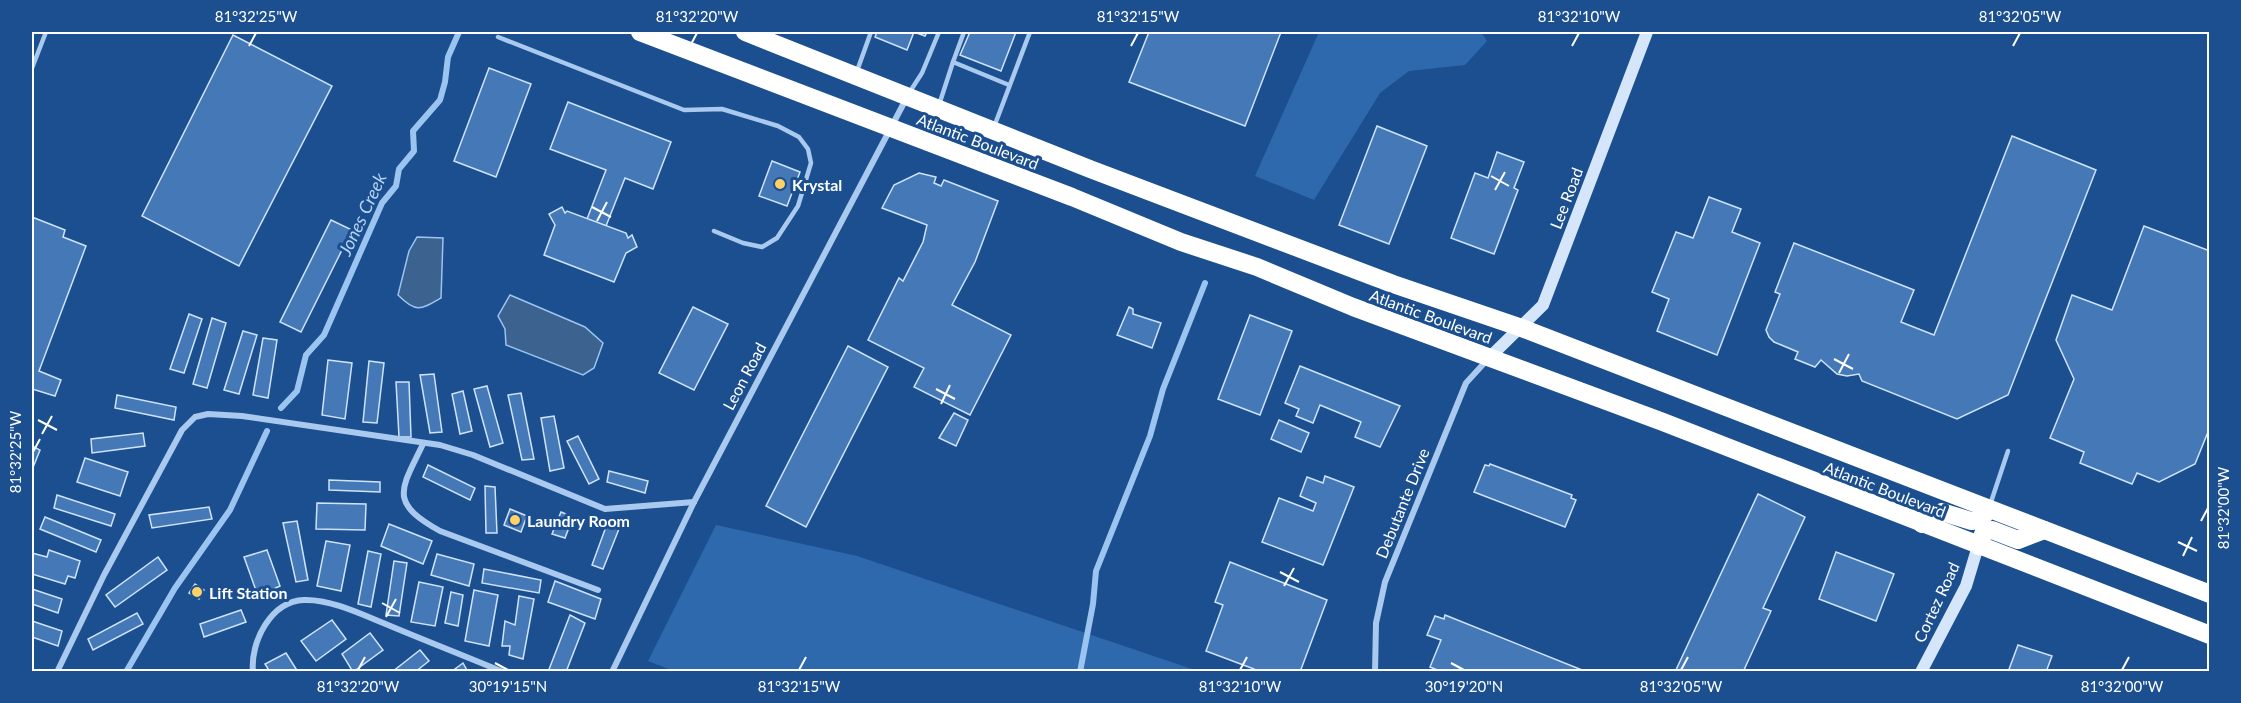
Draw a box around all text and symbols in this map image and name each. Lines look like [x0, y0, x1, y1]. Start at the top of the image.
text: 81°32'25"W [215, 7, 298, 25]
text: 81°32'20"W [656, 7, 739, 25]
text: 81°32'15"W [1097, 7, 1180, 25]
text: 81°32'10"W [1538, 7, 1621, 25]
text: 81°32'05"W [1979, 7, 2062, 25]
street label: Atlantic Boulevard [914, 109, 1042, 173]
street label: Lee Road [1546, 165, 1586, 231]
water label: Jones Creek [333, 169, 391, 260]
place label: Krystal [792, 175, 842, 194]
marker: Krystal [773, 177, 787, 191]
street label: Atlantic Boulevard [1367, 285, 1495, 347]
street label: Leon Road [718, 339, 770, 413]
text: 81°32'25"W [6, 410, 24, 493]
street label: Debutante Drive [1371, 445, 1433, 561]
street label: Atlantic Boulevard [1821, 457, 1949, 521]
text: 81°32'00"W [2214, 466, 2232, 549]
place label: Laundry Room [527, 511, 630, 530]
marker: Laundry Room [508, 513, 522, 527]
street label: Cortez Road [1909, 559, 1963, 645]
place label: Lift Station [209, 583, 287, 602]
marker: Lift Station [190, 585, 204, 599]
text: 81°32'20"W [317, 677, 400, 695]
text: 30°19'15"N [469, 677, 547, 695]
text: 81°32'15"W [758, 677, 841, 695]
text: 81°32'10"W [1199, 677, 1282, 695]
text: 30°19'20"N [1425, 677, 1503, 695]
text: 81°32'05"W [1640, 677, 1723, 695]
text: 81°32'00"W [2081, 677, 2164, 695]

